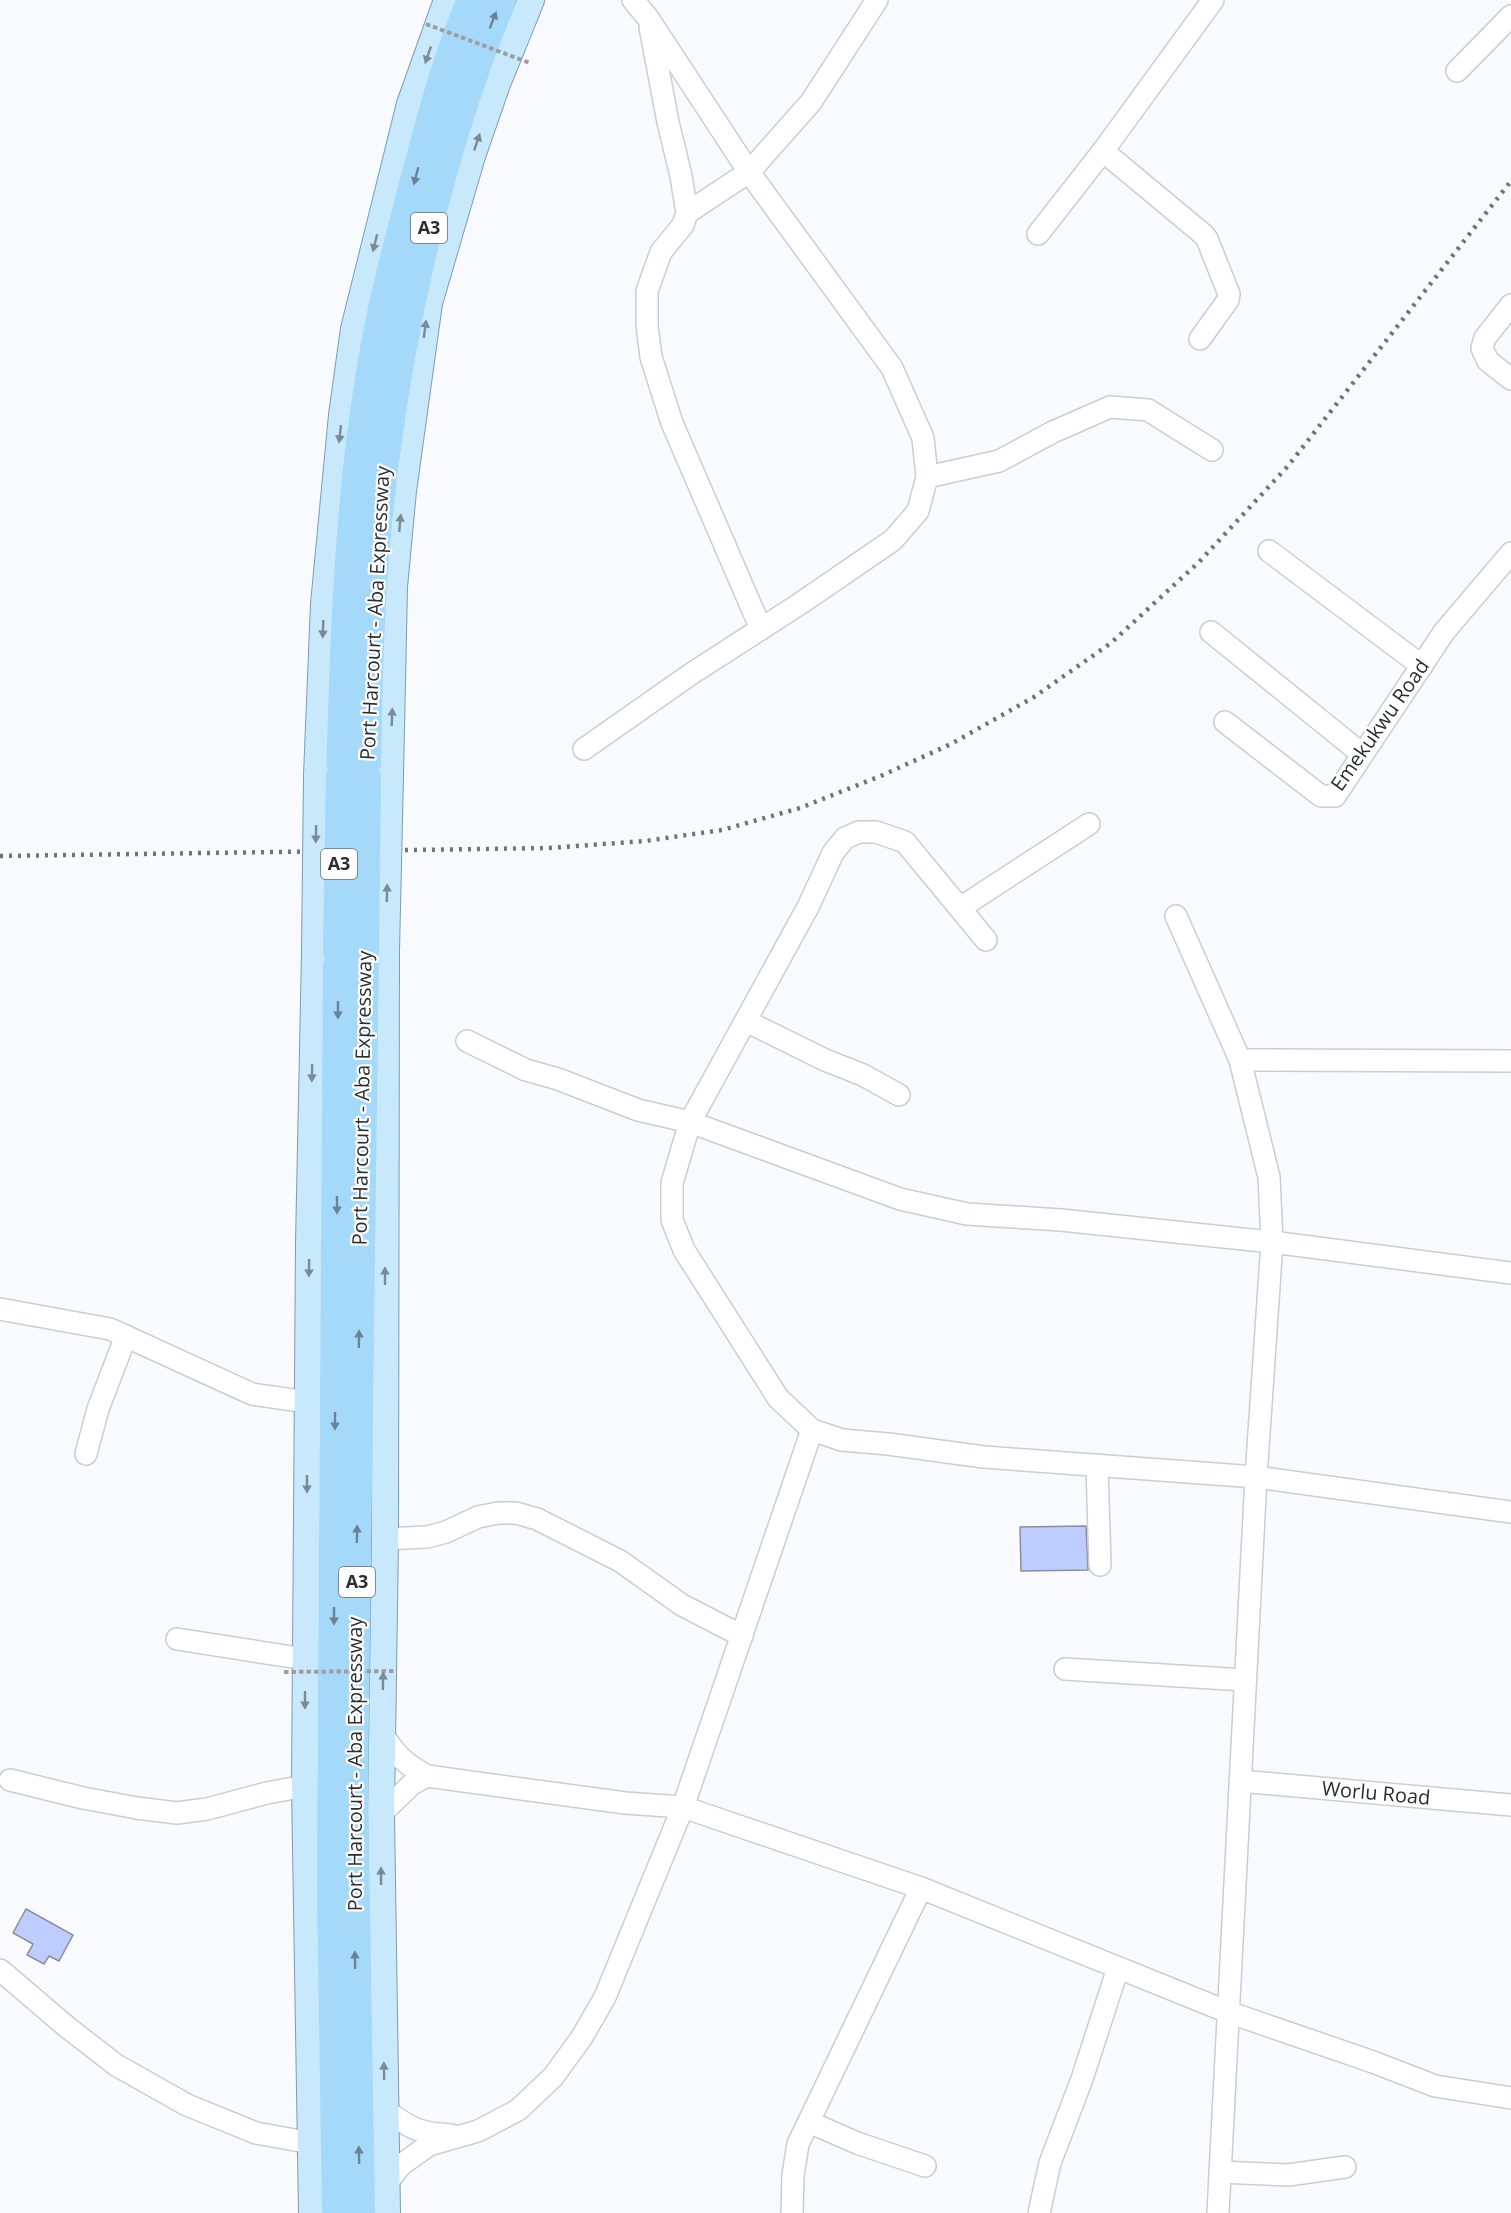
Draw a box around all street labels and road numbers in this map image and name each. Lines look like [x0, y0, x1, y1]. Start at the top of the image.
road number: A3 [411, 213, 447, 243]
street label: Port Harcourt - Aba Expressway [353, 464, 396, 761]
street label: Emekukwu Road [1324, 654, 1435, 796]
road number: A3 [321, 849, 357, 879]
street label: Port Harcourt - Aba Expressway [345, 949, 378, 1246]
road number: A3 [339, 1567, 375, 1597]
street label: Port Harcourt - Aba Expressway [341, 1616, 368, 1911]
street label: Worlu Road [1321, 1774, 1431, 1811]

